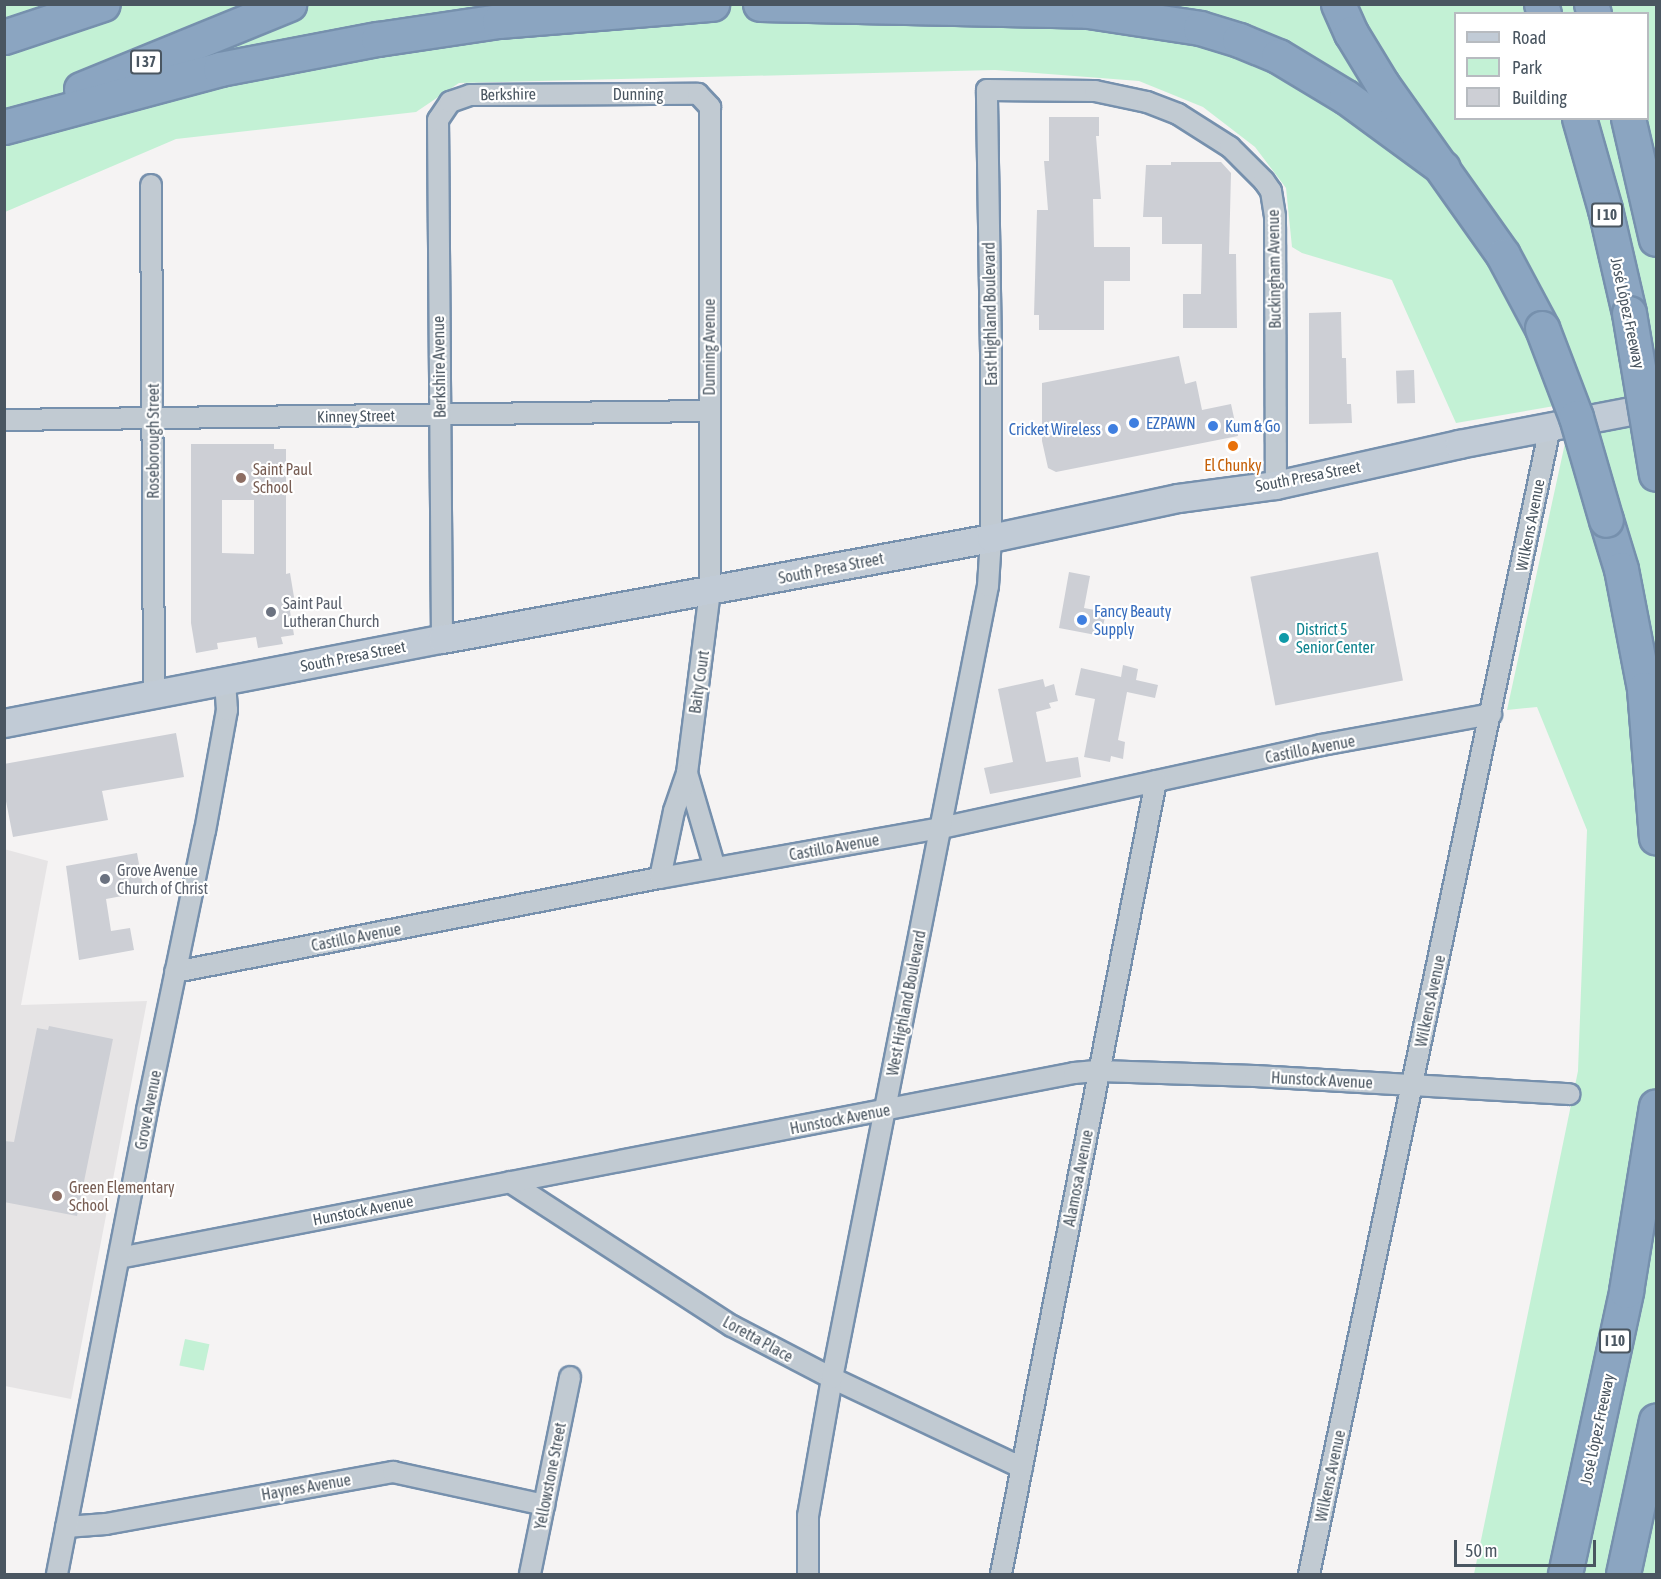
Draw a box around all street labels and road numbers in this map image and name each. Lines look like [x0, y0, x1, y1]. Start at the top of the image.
road number: I 37 [130, 50, 162, 74]
street label: Berkshire [480, 84, 536, 104]
street label: Dunning [613, 84, 663, 104]
road number: I 10 [1590, 203, 1624, 227]
street label: Buckingham Avenue [1263, 209, 1285, 329]
street label: East Highland Boulevard [979, 242, 1001, 386]
street label: José López Freeway [1607, 256, 1649, 370]
street label: Dunning Avenue [699, 298, 719, 396]
street label: Berkshire Avenue [429, 316, 449, 418]
street label: Roseborough Street [143, 383, 163, 499]
street label: Kinney Street [317, 406, 395, 426]
street label: South Presa Street [1254, 456, 1362, 496]
street label: Wilkens Avenue [1512, 477, 1548, 573]
street label: South Presa Street [777, 548, 885, 588]
street label: South Presa Street [299, 636, 407, 676]
street label: Baity Court [685, 649, 713, 715]
street label: Castillo Avenue [1264, 731, 1356, 767]
street label: Castillo Avenue [788, 830, 880, 864]
street label: Castillo Avenue [310, 919, 402, 955]
street label: West Highland Boulevard [882, 929, 930, 1077]
street label: Wilkens Avenue [1411, 953, 1449, 1049]
street label: Hunstock Avenue [1271, 1068, 1373, 1092]
street label: Grove Avenue [131, 1069, 165, 1151]
street label: Hunstock Avenue [788, 1100, 892, 1138]
street label: Alamosa Avenue [1059, 1128, 1097, 1228]
street label: Hunstock Avenue [311, 1191, 415, 1229]
street label: Loretta Place [720, 1312, 796, 1366]
road number: I 10 [1598, 1329, 1632, 1353]
street label: José López Freeway [1576, 1372, 1618, 1486]
street label: Yellowstone Street [530, 1421, 570, 1531]
street label: Wilkens Avenue [1311, 1428, 1349, 1524]
street label: Haynes Avenue [260, 1470, 352, 1504]

